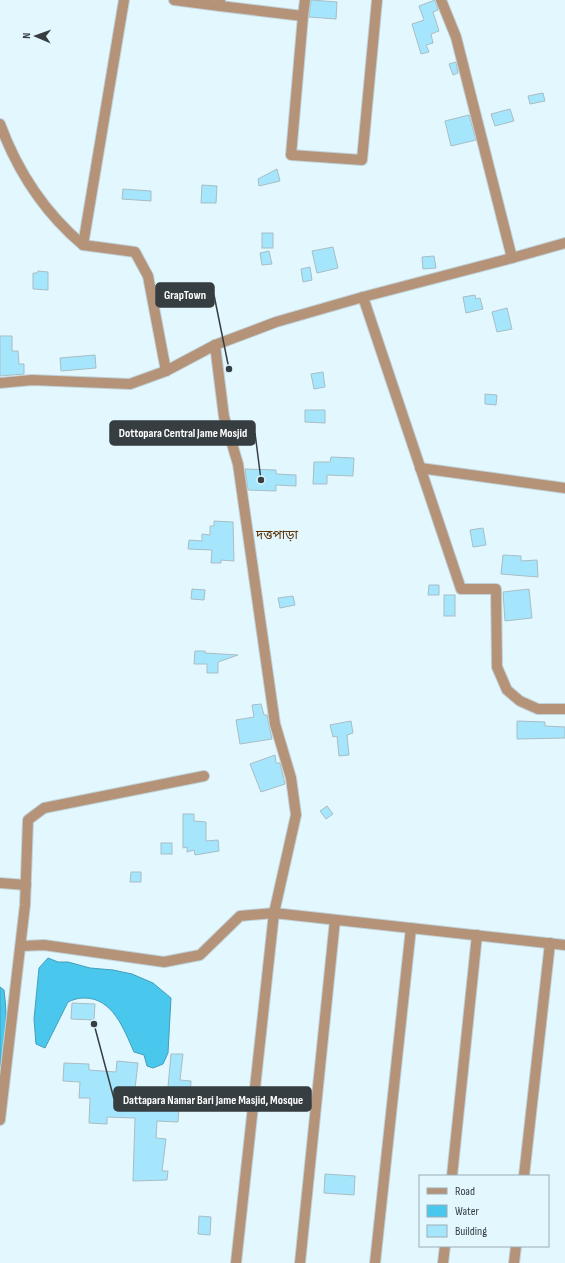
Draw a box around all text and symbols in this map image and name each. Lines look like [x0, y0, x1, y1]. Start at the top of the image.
north arrow [16, 16, 56, 56]
text: N [20, 32, 33, 39]
callout: GrapTown [156, 283, 214, 307]
text: GrapTown [164, 288, 206, 303]
callout: Dottopara Central Jame Mosjid [110, 421, 255, 445]
text: Dottopara Central Jame Mosjid [119, 426, 247, 441]
district label: দত্তপাড়া [255, 527, 298, 543]
callout: Dattapara Namar Bari Jame Masjid, Mosque [114, 1087, 311, 1111]
text: Dattapara Namar Bari Jame Masjid, Mosque [123, 1093, 303, 1108]
legend [419, 1175, 549, 1247]
text: Road [455, 1184, 475, 1199]
text: Water [455, 1204, 479, 1219]
text: Building [455, 1224, 487, 1239]

